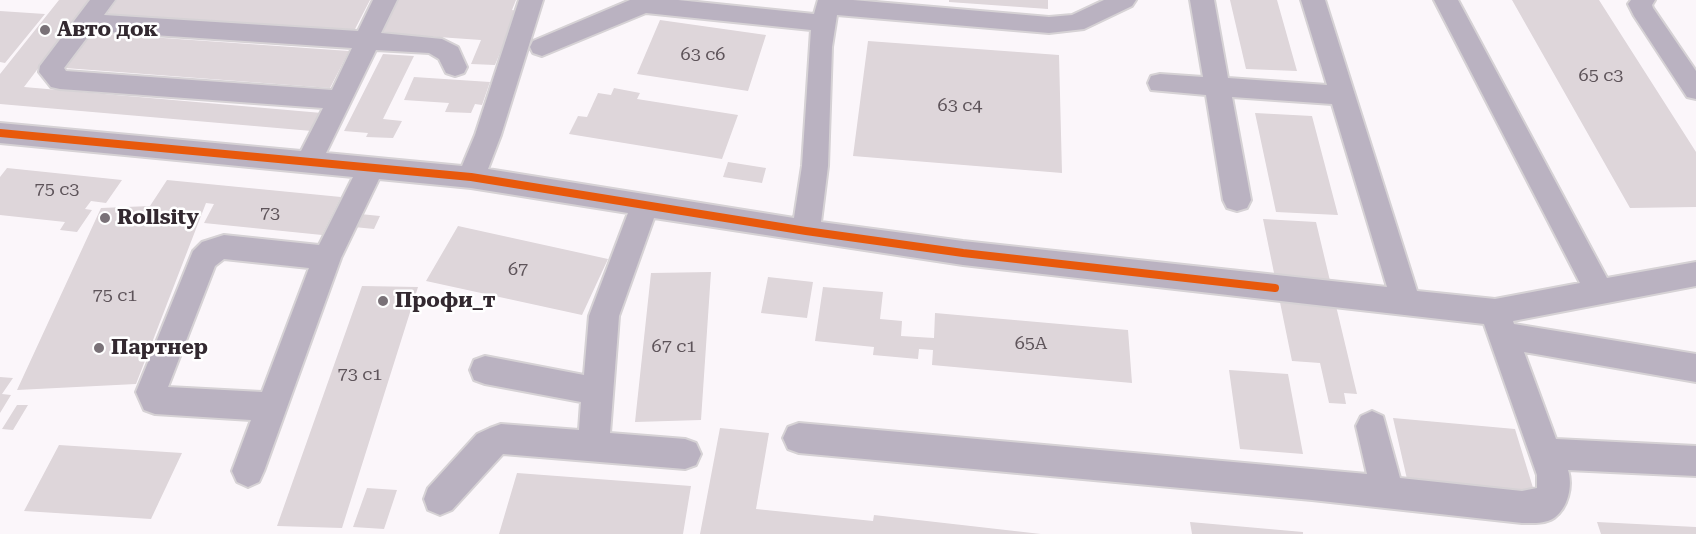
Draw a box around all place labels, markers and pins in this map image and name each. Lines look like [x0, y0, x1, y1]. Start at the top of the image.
place label: Авто док [57, 17, 158, 43]
marker: Авто док [38, 23, 52, 37]
place label: Rollsity [117, 205, 199, 231]
marker: Rollsity [98, 211, 112, 225]
place label: Профи_т [395, 288, 495, 314]
marker: Профи_т [376, 294, 390, 308]
place label: Партнер [111, 335, 208, 361]
marker: Партнер [92, 341, 106, 355]

